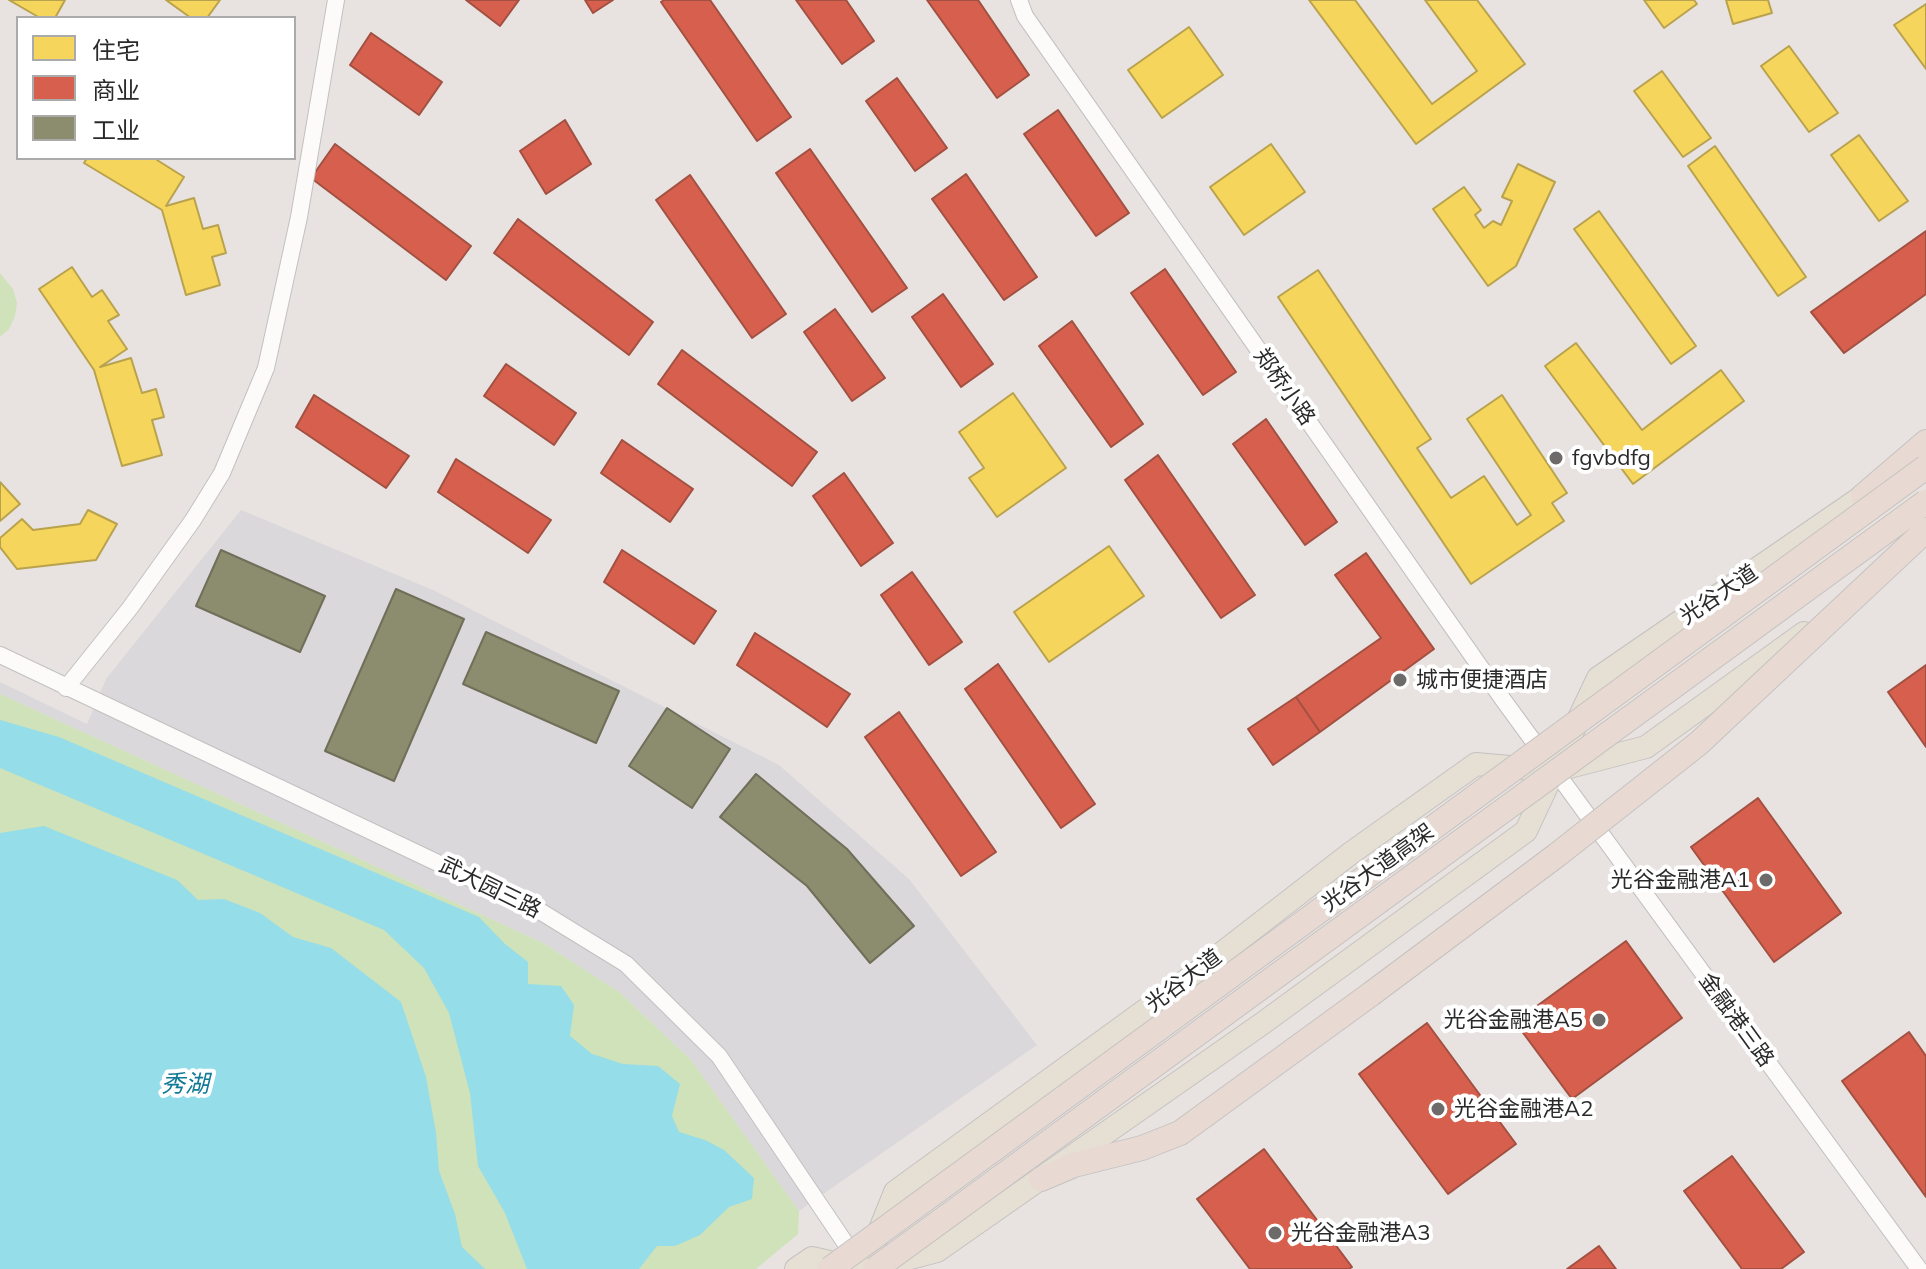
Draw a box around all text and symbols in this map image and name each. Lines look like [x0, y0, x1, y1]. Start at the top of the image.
legend [16, 16, 296, 160]
text: 住宅 [92, 35, 140, 65]
text: 商业 [92, 75, 140, 105]
text: 工业 [92, 115, 140, 145]
street label: 郑桥小路 [1248, 343, 1320, 431]
place label: fgvbdfg [1572, 445, 1651, 471]
marker: fgvbdfg [1547, 449, 1565, 467]
street label: 光谷大道 [1675, 559, 1763, 631]
place label: 城市便捷酒店 [1416, 667, 1548, 693]
marker: 城市便捷酒店 [1391, 671, 1409, 689]
street label: 光谷大道高架 [1317, 819, 1439, 917]
street label: 武大园三路 [435, 852, 545, 924]
place label: 光谷金融港A1 [1611, 867, 1750, 893]
marker: 光谷金融港A1 [1757, 871, 1775, 889]
street label: 光谷大道 [1141, 944, 1227, 1018]
street label: 金融港三路 [1693, 968, 1779, 1072]
place label: 光谷金融港A5 [1444, 1007, 1583, 1033]
marker: 光谷金融港A5 [1590, 1011, 1608, 1029]
water label: 秀湖 [161, 1071, 209, 1099]
place label: 光谷金融港A2 [1454, 1096, 1593, 1122]
marker: 光谷金融港A2 [1429, 1100, 1447, 1118]
place label: 光谷金融港A3 [1291, 1220, 1430, 1246]
marker: 光谷金融港A3 [1266, 1224, 1284, 1242]

